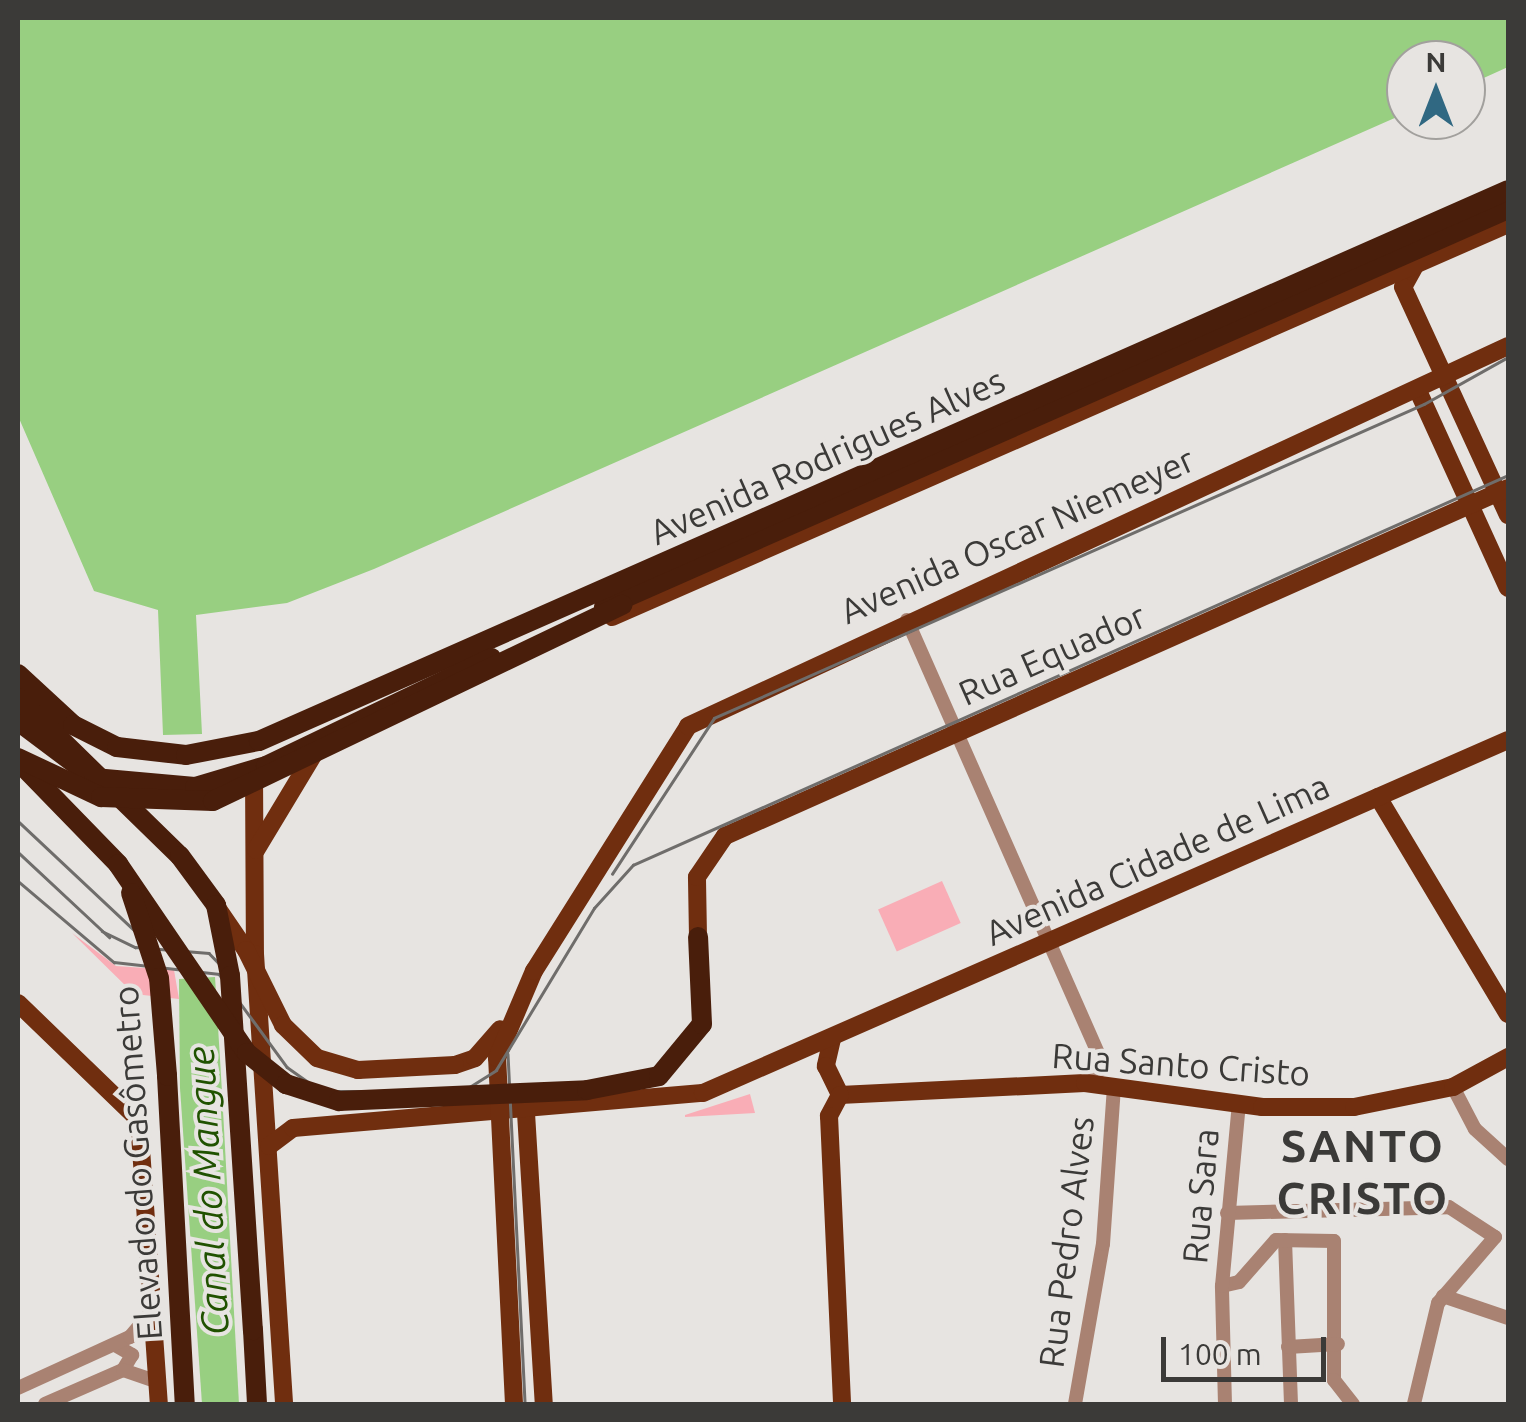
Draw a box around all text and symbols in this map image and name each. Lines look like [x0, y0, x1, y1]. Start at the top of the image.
north arrow [1386, 40, 1486, 140]
text: N [1426, 46, 1446, 77]
street label: Avenida Rodrigues Alves [643, 359, 1011, 553]
street label: Avenida Oscar Niemeyer [833, 438, 1201, 632]
street label: Rua Equador [952, 594, 1152, 714]
street label: Avenida Cidade de Lima [978, 764, 1336, 954]
street label: Elevado do Gasômetro [104, 985, 170, 1341]
street label: Rua Santo Cristo [1050, 1034, 1312, 1094]
water label: Canal do Mangue [178, 1045, 238, 1337]
street label: Rua Pedro Alves [1030, 1114, 1102, 1370]
district label: SANTO CRISTO [1276, 1119, 1450, 1225]
street label: Rua Sara [1173, 1127, 1227, 1265]
scale bar [1166, 1317, 1331, 1379]
text: 100 m [1178, 1337, 1262, 1371]

